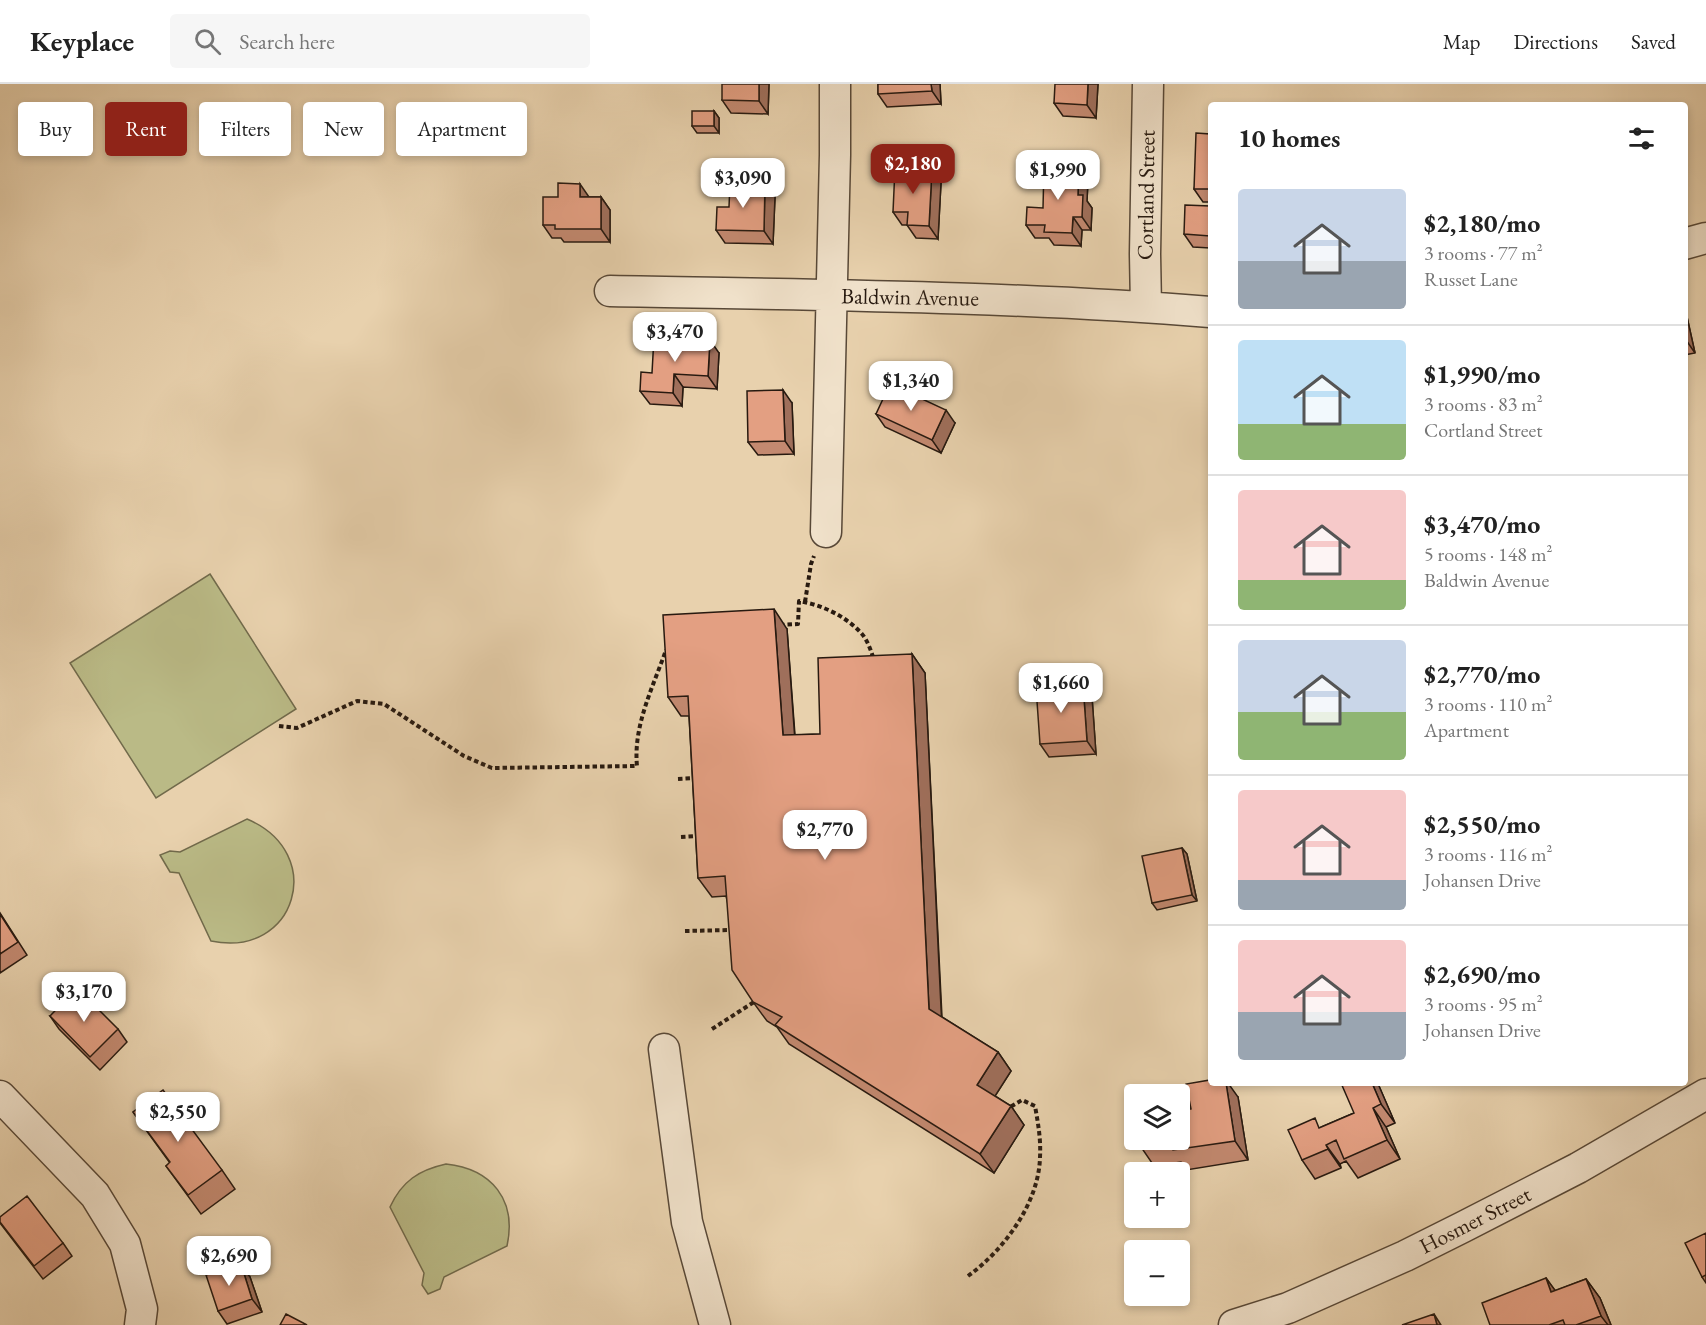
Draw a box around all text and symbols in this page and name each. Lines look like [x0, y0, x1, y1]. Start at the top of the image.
search box [170, 14, 590, 68]
text: Keyplace [30, 23, 134, 59]
icon: search [191, 25, 224, 58]
text: Search here [239, 27, 335, 56]
text: Map [1443, 28, 1480, 55]
text: Directions [1513, 28, 1598, 55]
text: Saved [1631, 28, 1676, 55]
chip: Buy [18, 102, 93, 156]
chip: Rent [105, 102, 187, 156]
chip: Filters [199, 102, 291, 156]
chip: New [303, 102, 384, 156]
chip: Apartment [396, 102, 527, 156]
text: 10 homes [1238, 121, 1340, 155]
icon: filters [1625, 122, 1658, 155]
street label: Cortland Street [1130, 130, 1162, 260]
pin: $2,180 [864, 144, 962, 195]
text: $2,180 [885, 150, 941, 176]
pin: $1,990 [1009, 150, 1107, 201]
text: $1,990 [1030, 156, 1086, 182]
pin: $3,090 [694, 158, 792, 209]
text: $3,090 [715, 164, 771, 190]
text: $2,180/mo [1424, 206, 1540, 240]
icon: home [1286, 213, 1358, 285]
text: 3 rooms · 77 m² [1424, 240, 1543, 266]
text: Russet Lane [1424, 266, 1518, 292]
street label: Baldwin Avenue [841, 281, 980, 313]
pin: $3,470 [626, 312, 724, 363]
text: $3,470 [647, 318, 703, 344]
text: $1,990/mo [1424, 357, 1540, 391]
pin: $1,340 [862, 361, 960, 412]
icon: home [1286, 364, 1358, 436]
text: $1,340 [883, 367, 939, 393]
text: 3 rooms · 83 m² [1424, 391, 1543, 417]
text: Cortland Street [1424, 417, 1542, 443]
text: $3,470/mo [1424, 507, 1540, 541]
icon: home [1286, 514, 1358, 586]
text: 5 rooms · 148 m² [1424, 541, 1552, 567]
text: Baldwin Avenue [1424, 567, 1549, 593]
text: $2,770/mo [1424, 657, 1540, 691]
pin: $1,660 [1012, 663, 1110, 714]
icon: home [1286, 664, 1358, 736]
text: $1,660 [1033, 669, 1089, 695]
text: 3 rooms · 110 m² [1424, 691, 1552, 717]
text: Apartment [1424, 717, 1509, 743]
text: $2,550/mo [1424, 807, 1540, 841]
pin: $2,770 [776, 810, 874, 861]
icon: home [1286, 814, 1358, 886]
text: $2,770 [797, 816, 853, 842]
text: 3 rooms · 116 m² [1424, 841, 1552, 867]
text: Johansen Drive [1424, 867, 1541, 893]
text: $2,690/mo [1424, 957, 1540, 991]
icon: home [1286, 964, 1358, 1036]
pin: $3,170 [35, 972, 133, 1023]
text: $3,170 [56, 978, 112, 1004]
text: 3 rooms · 95 m² [1424, 991, 1543, 1017]
text: Johansen Drive [1424, 1017, 1541, 1043]
map controls [1124, 1084, 1190, 1306]
button: layers [1124, 1084, 1190, 1150]
pin: $2,550 [129, 1092, 227, 1143]
text: $2,550 [150, 1098, 206, 1124]
button: + [1124, 1162, 1190, 1228]
street label: Hosmer Street [1414, 1179, 1536, 1261]
pin: $2,690 [180, 1236, 278, 1287]
button: − [1124, 1240, 1190, 1306]
text: $2,690 [201, 1242, 257, 1268]

